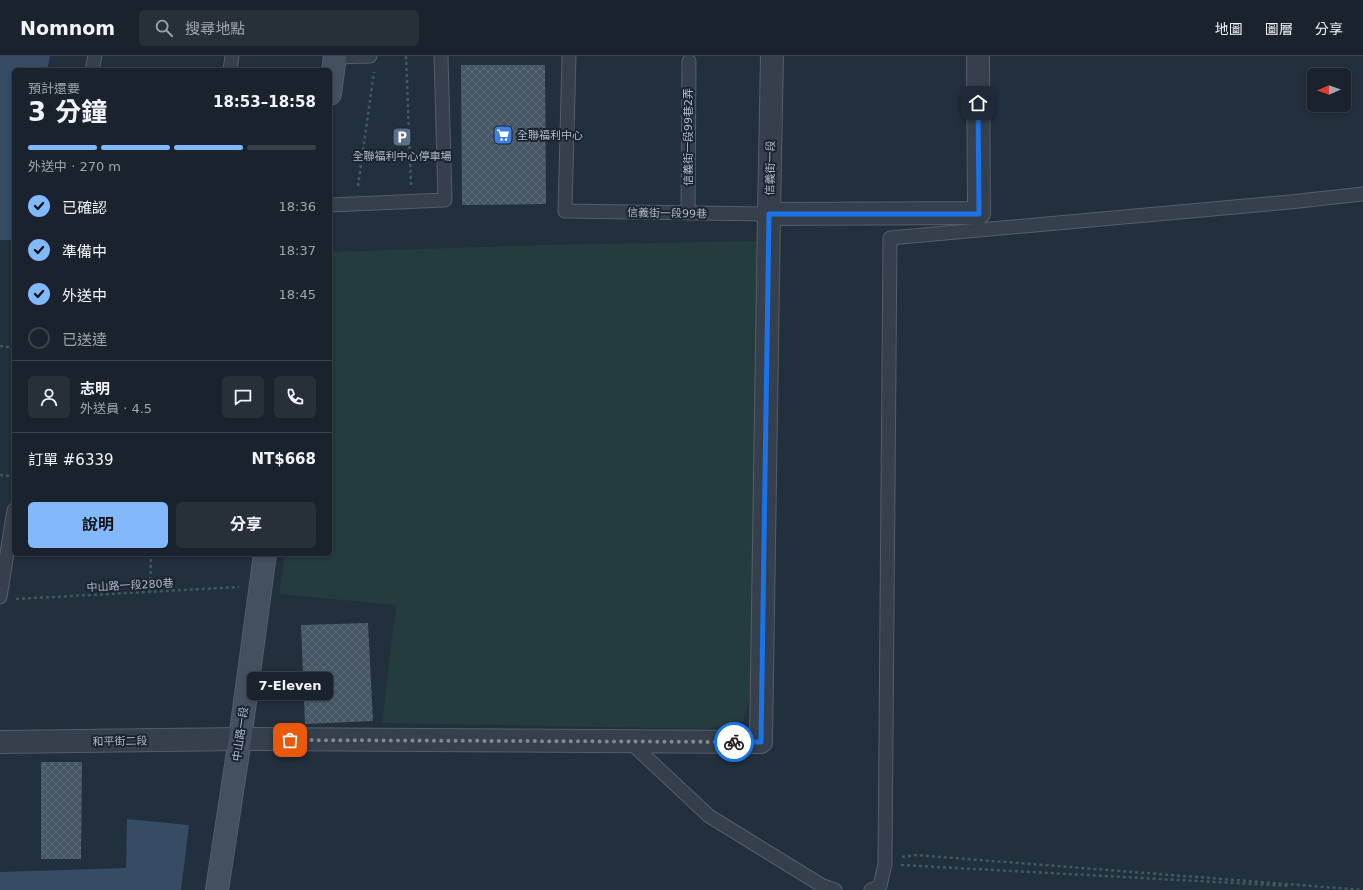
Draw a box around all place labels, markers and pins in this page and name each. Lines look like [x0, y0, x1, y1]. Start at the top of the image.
pin [961, 86, 995, 120]
supermarket icon: 全聯福利中心 [492, 124, 514, 146]
parking icon: 全聯福利中心停車場 [391, 126, 413, 148]
place label: 全聯福利中心 [517, 129, 583, 142]
place label: 全聯福利中心停車場 [353, 150, 452, 163]
callout: 7-Eleven [247, 672, 333, 700]
pin [273, 723, 307, 757]

